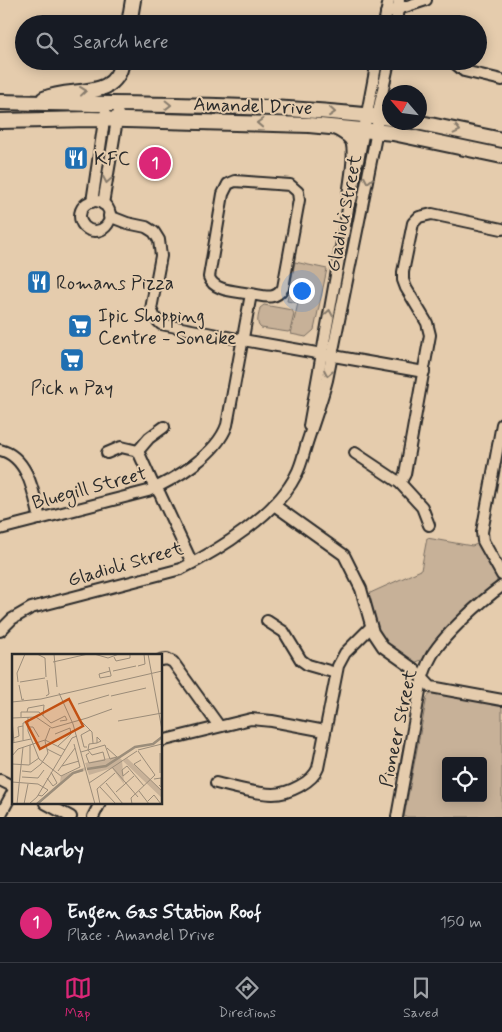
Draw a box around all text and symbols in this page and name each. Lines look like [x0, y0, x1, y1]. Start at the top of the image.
search box [15, 15, 487, 70]
icon: search [33, 29, 61, 57]
text: Search here [73, 30, 169, 55]
north arrow [382, 85, 427, 130]
one-way arrow [79, 86, 87, 97]
street label: Amandel Drive [193, 92, 313, 121]
one-way arrow [165, 100, 173, 110]
one-way arrow [329, 106, 337, 117]
one-way arrow [256, 117, 264, 128]
one-way arrow [452, 124, 461, 135]
pin: 1 [139, 144, 171, 182]
restaurant icon: KFC [63, 145, 89, 171]
place label: KFC [94, 147, 130, 172]
street label: Gladioli Street [321, 152, 368, 274]
one-way arrow [102, 175, 112, 184]
one-way arrow [363, 175, 373, 184]
restaurant icon: Romans Pizza [26, 269, 52, 295]
place label: Romans Pizza [56, 271, 174, 296]
your location [289, 278, 315, 304]
place label: Ipic Shopping Centre - Soneike [98, 304, 236, 351]
one-way arrow [324, 308, 334, 317]
supermarket icon: Ipic Shopping Centre - Soneike [67, 313, 93, 339]
supermarket icon: Pick n Pay [59, 347, 85, 373]
one-way arrow [323, 369, 334, 378]
place label: Pick n Pay [31, 376, 113, 401]
street label: Bluegill Street [29, 461, 150, 518]
street label: Gladioli Street [65, 536, 186, 593]
inset map [12, 654, 162, 804]
street label: Pioneer Street [374, 667, 423, 790]
map controls [442, 757, 487, 802]
button: locate [442, 757, 487, 802]
text: Nearby [20, 836, 84, 864]
text: Engen Gas Station Roof [67, 900, 261, 925]
text: 1 [32, 912, 40, 933]
text: 150 m [440, 912, 482, 933]
text: Place · Amandel Drive [67, 925, 215, 946]
tab: Map [64, 974, 92, 1022]
tab: Directions [219, 974, 276, 1022]
tab: Saved [403, 974, 438, 1022]

